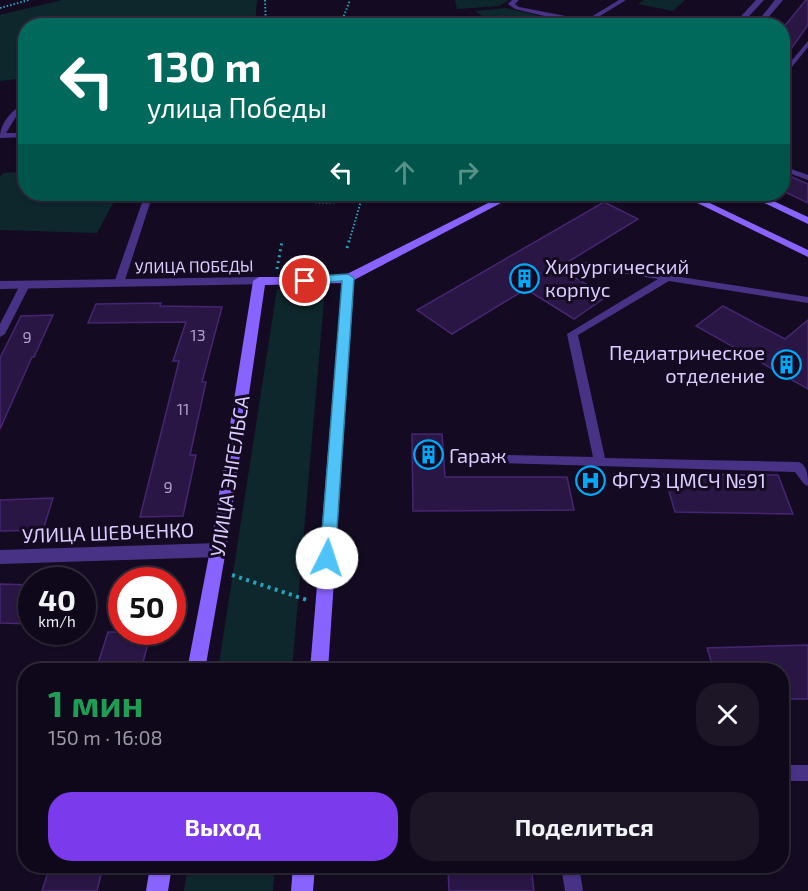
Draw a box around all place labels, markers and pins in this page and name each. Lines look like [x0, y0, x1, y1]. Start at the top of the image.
place label: Хирургический корпус [545, 254, 689, 302]
pin [279, 255, 330, 306]
building icon: Хирургический корпус [508, 262, 540, 294]
place label: Педиатрическое отделение [609, 340, 765, 387]
building icon: Педиатрическое отделение [770, 348, 802, 380]
building icon: Гараж [412, 439, 444, 471]
place label: Гараж [449, 443, 507, 467]
hospital icon: ФГУЗ ЦМСЧ №91 [575, 464, 607, 496]
place label: ФГУЗ ЦМСЧ №91 [612, 468, 766, 492]

